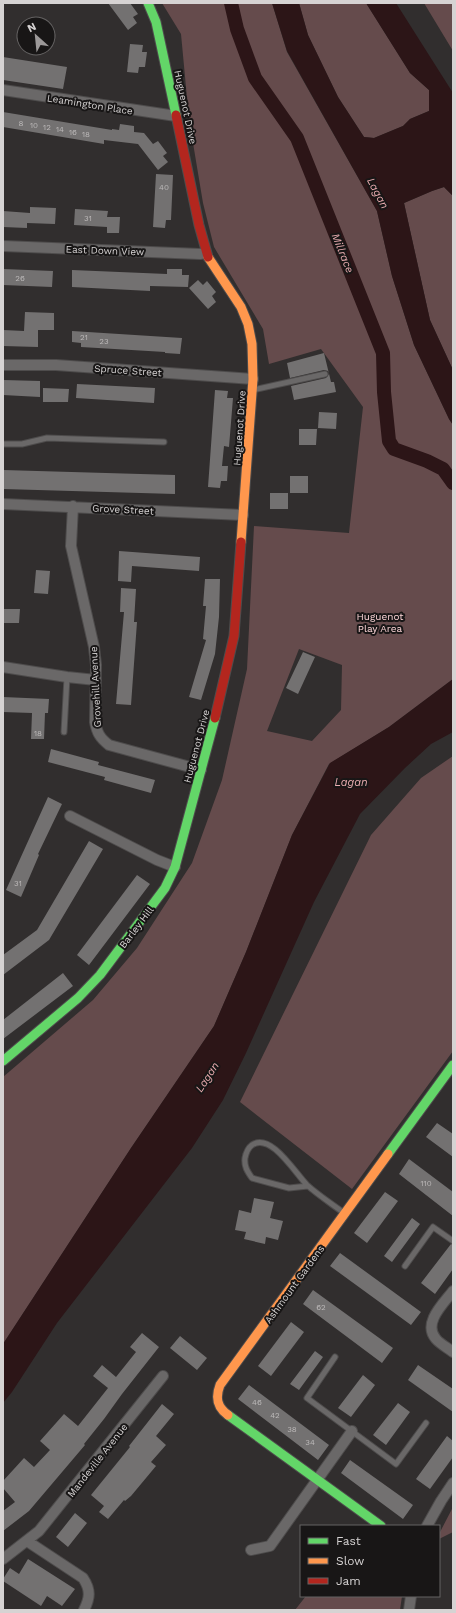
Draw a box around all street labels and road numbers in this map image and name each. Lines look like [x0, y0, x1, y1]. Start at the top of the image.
street label: Huguenot Drive [172, 69, 199, 145]
street label: Leamington Place [46, 92, 134, 117]
street label: East Down View [65, 244, 145, 257]
street label: Spruce Street [94, 363, 163, 378]
street label: Huguenot Drive [231, 390, 248, 466]
street label: Grove Street [92, 502, 155, 517]
street label: Grovehill Avenue [88, 646, 103, 728]
street label: Huguenot Drive [181, 708, 212, 784]
street label: Barley Hill [117, 904, 156, 950]
street label: Ashmount Gardens [262, 1243, 326, 1325]
street label: Mandeville Avenue [65, 1421, 130, 1499]

